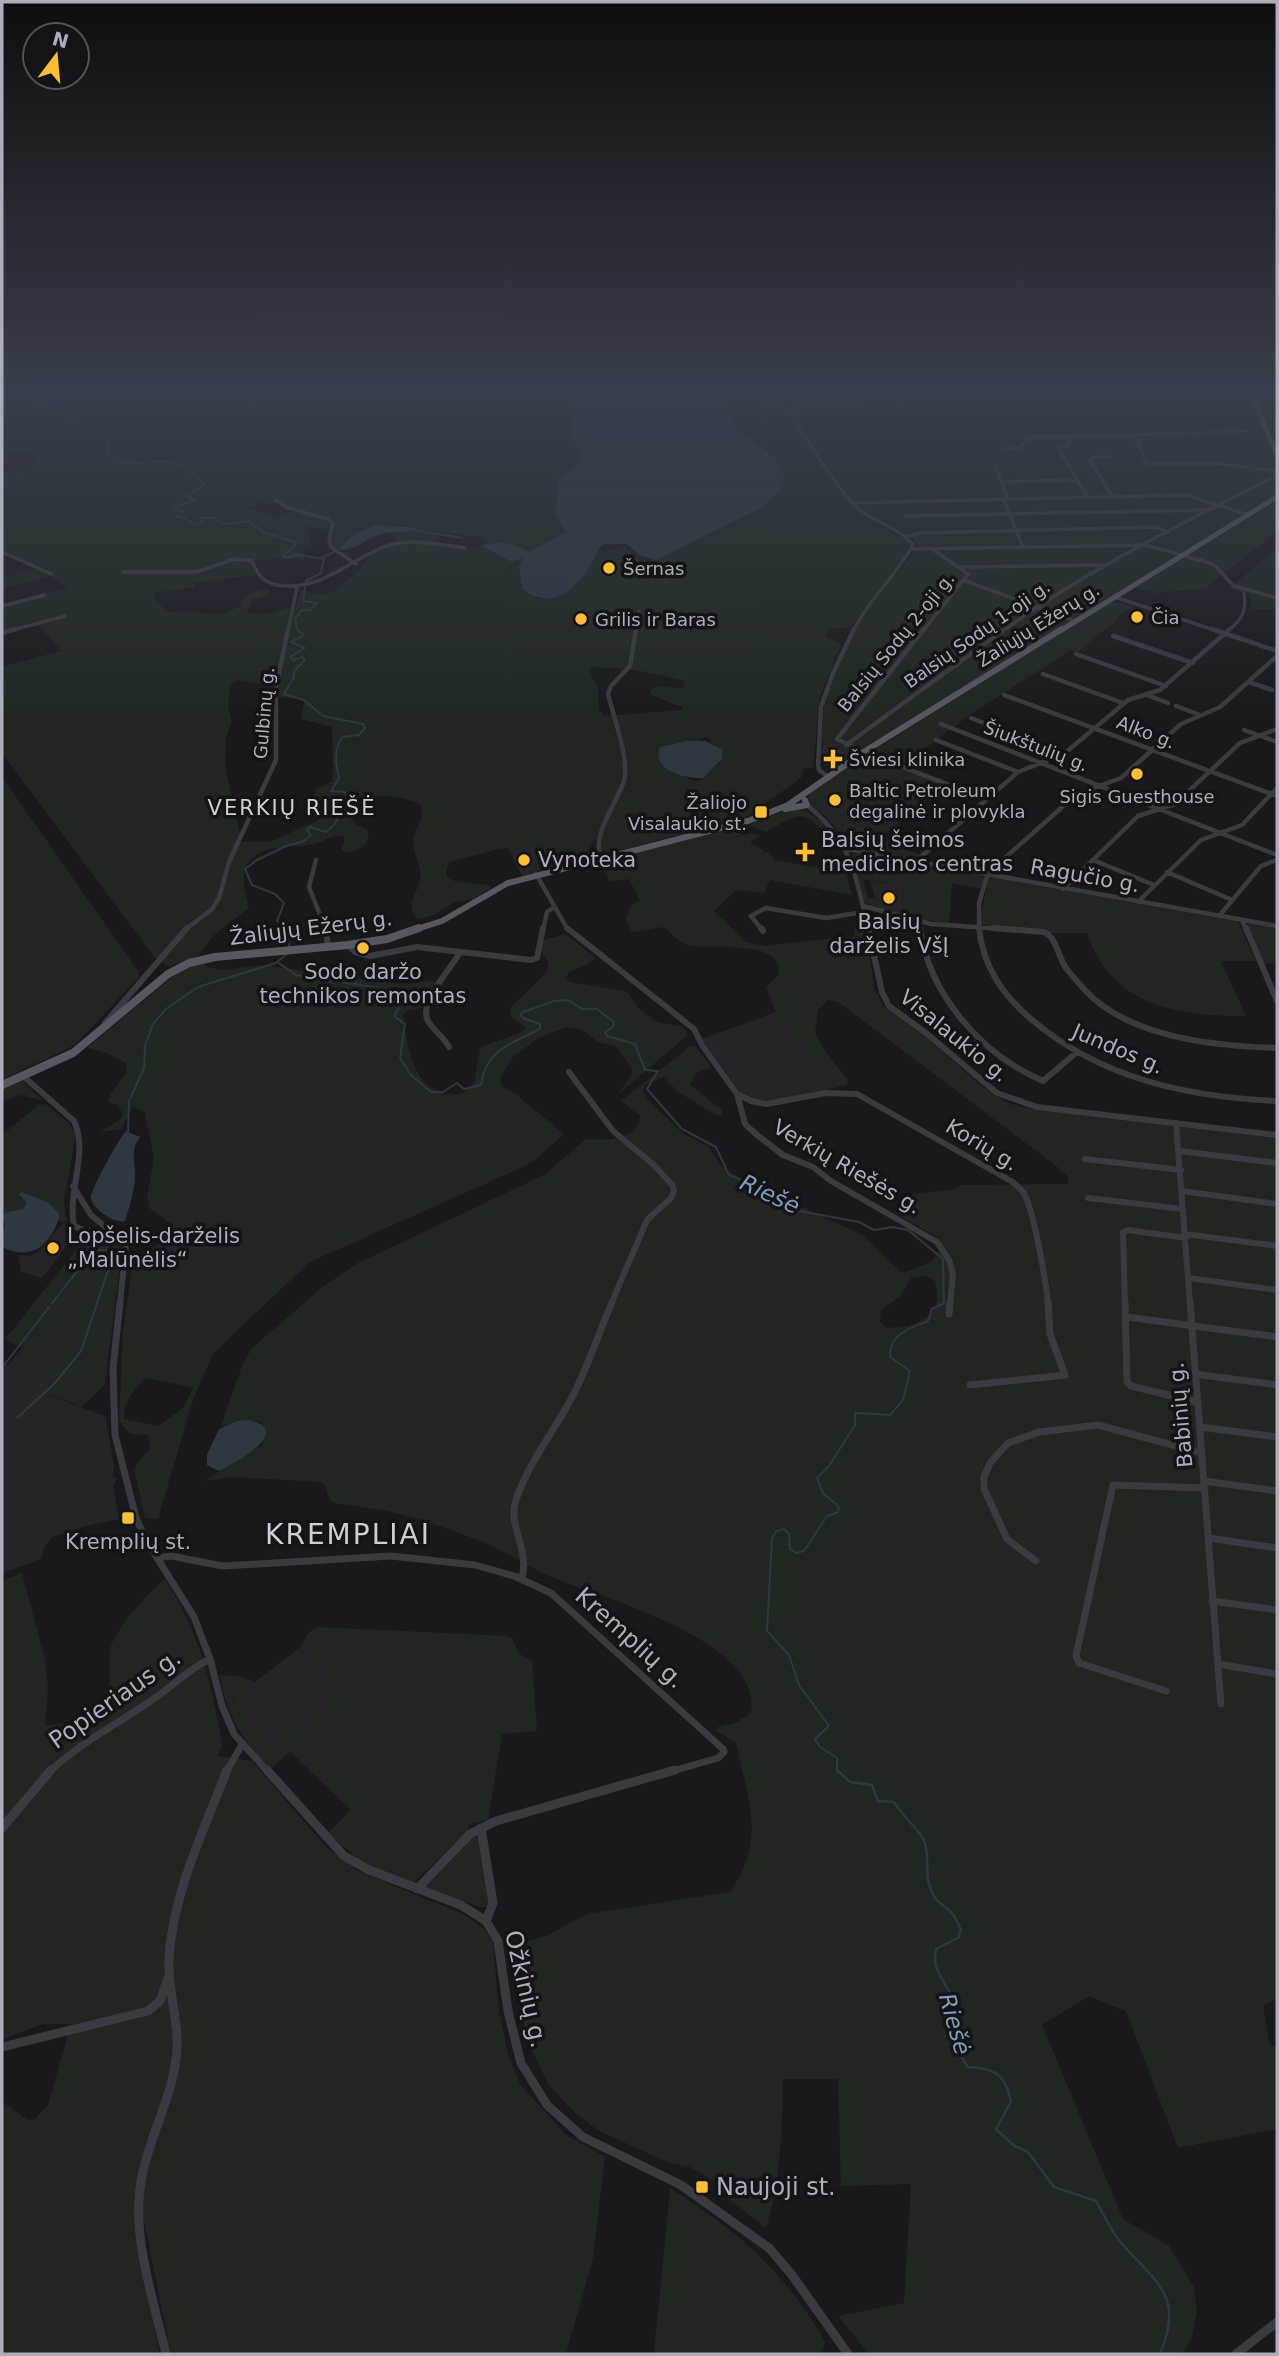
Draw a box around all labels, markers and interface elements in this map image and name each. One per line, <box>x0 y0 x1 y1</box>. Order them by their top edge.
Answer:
north arrow <box>21 21 91 91</box>
text: N <box>50 27 71 52</box>
place label: Šernas <box>623 558 684 579</box>
marker: Šernas <box>601 560 617 576</box>
street label: Balsių Sodų 2-oji g. <box>833 568 959 716</box>
street label: Balsių Sodų 1-oji g. <box>900 576 1054 692</box>
street label: Žaliųjų Ežerų g. <box>973 579 1103 671</box>
place label: Čia <box>1151 607 1180 628</box>
place label: Grilis ir Baras <box>595 609 716 630</box>
marker: Čia <box>1129 609 1145 625</box>
marker: Grilis ir Baras <box>573 611 589 627</box>
street label: Gulbinų g. <box>250 666 278 760</box>
street label: Alko g. <box>1114 711 1178 753</box>
street label: Šiukštulių g. <box>981 716 1091 776</box>
marker: Šviesi klinika <box>823 749 843 769</box>
place label: Šviesi klinika <box>849 749 965 770</box>
marker: Sigis Guesthouse <box>1129 766 1145 782</box>
place label: Baltic Petroleum degalinė ir plovykla <box>849 780 1025 822</box>
place label: Sigis Guesthouse <box>1059 786 1215 807</box>
place label: Žaliojo Visalaukio st. <box>628 792 747 834</box>
marker: Baltic Petroleum degalinė ir plovykla <box>827 792 843 808</box>
district label: VERKIŲ RIEŠĖ <box>208 795 376 820</box>
marker: Žaliojo Visalaukio st. <box>753 804 769 820</box>
place label: Balsių šeimos medicinos centras <box>821 828 1013 876</box>
marker: Balsių šeimos medicinos centras <box>795 842 815 862</box>
place label: Vynoteka <box>538 848 636 872</box>
marker: Vynoteka <box>516 852 532 868</box>
street label: Ragučio g. <box>1028 855 1142 897</box>
marker: Balsių darželis VšĮ <box>881 890 897 906</box>
street label: Žaliųjų Ežerų g. <box>228 905 394 950</box>
place label: Balsių darželis VšĮ <box>829 910 949 958</box>
marker: Sodo daržo technikos remontas <box>355 940 371 956</box>
place label: Sodo daržo technikos remontas <box>260 960 466 1008</box>
street label: Visalaukio g. <box>895 985 1013 1087</box>
street label: Jundos g. <box>1067 1018 1167 1079</box>
street label: Verkių Riešės g. <box>768 1114 926 1220</box>
street label: Korių g. <box>942 1114 1022 1176</box>
water label: Riešė <box>736 1168 804 1220</box>
place label: Lopšelis-darželis „Malūnėlis“ <box>67 1224 240 1272</box>
marker: Lopšelis-darželis „Malūnėlis“ <box>45 1240 61 1256</box>
street label: Babinių g. <box>1164 1361 1198 1469</box>
marker: Kremplių st. <box>120 1510 136 1526</box>
district label: KREMPLIAI <box>265 1518 431 1551</box>
place label: Kremplių st. <box>65 1530 191 1554</box>
street label: Kremplių g. <box>570 1582 690 1694</box>
street label: Popieriaus g. <box>44 1643 186 1755</box>
street label: Ožkinių g. <box>499 1928 553 2050</box>
water label: Riešė <box>934 1990 976 2058</box>
place label: Naujoji st. <box>716 2173 836 2201</box>
marker: Naujoji st. <box>694 2179 710 2195</box>

